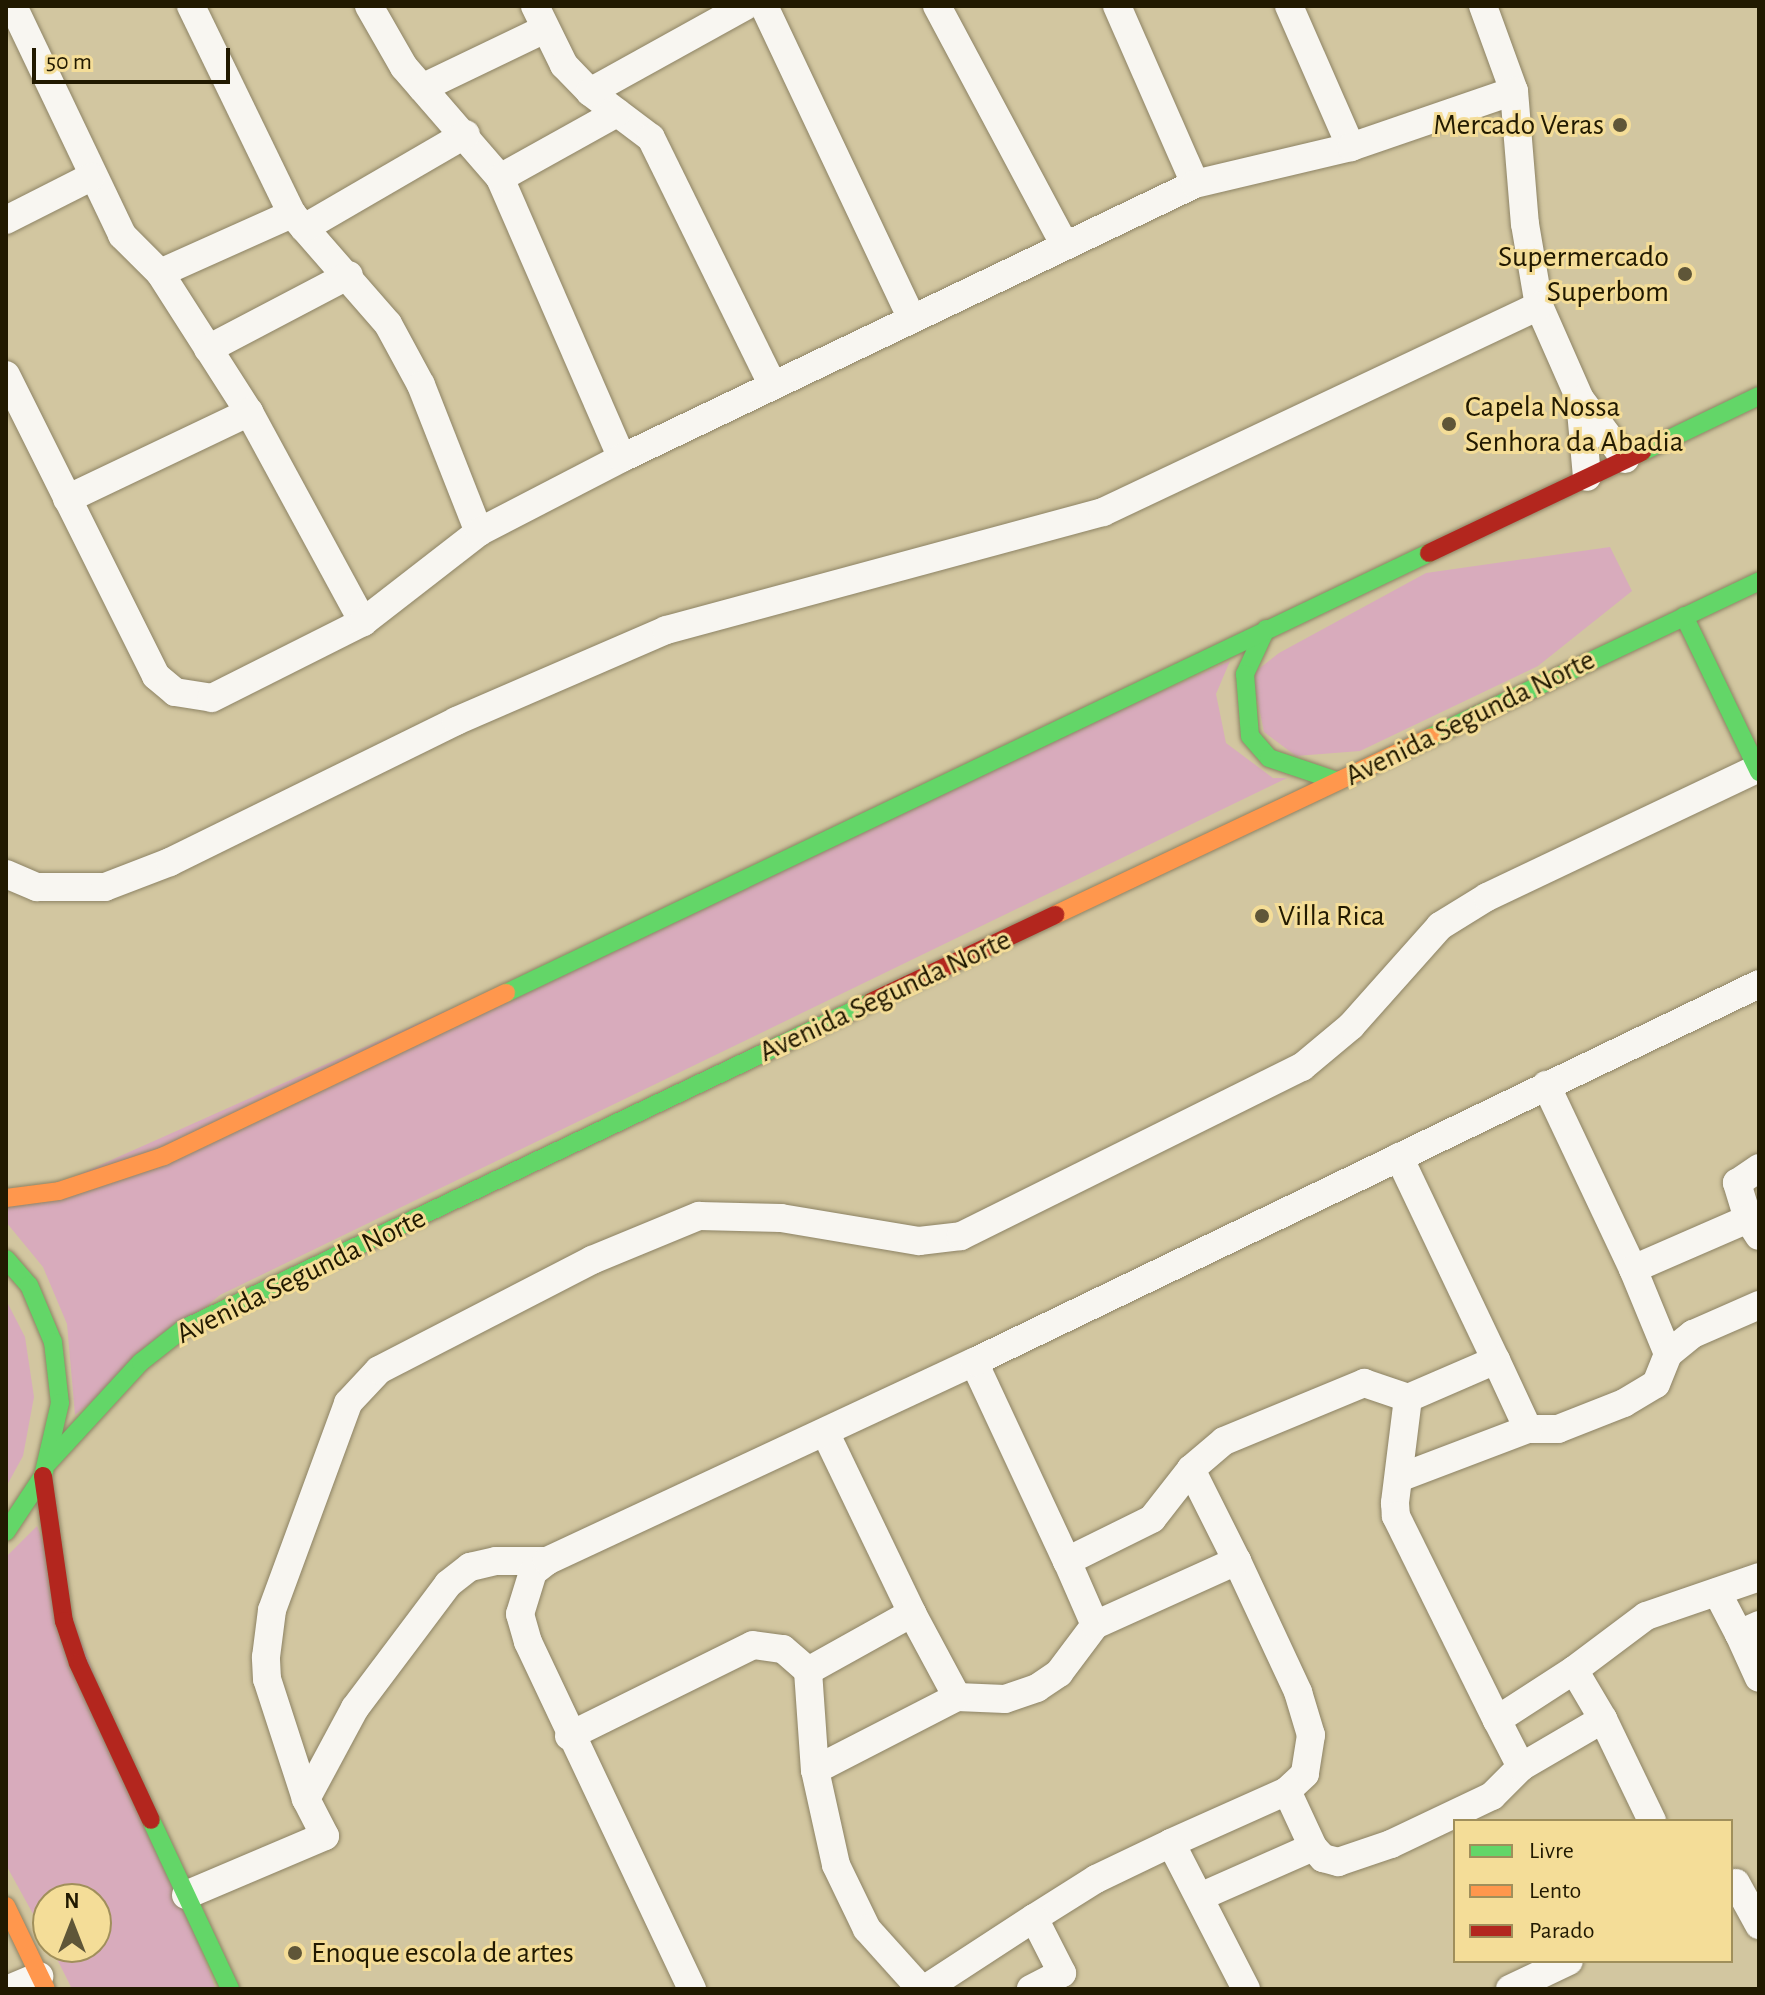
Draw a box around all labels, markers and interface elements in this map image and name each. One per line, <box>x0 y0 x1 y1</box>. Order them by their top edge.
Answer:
scale bar <box>36 32 234 82</box>
text: 50 m <box>46 50 92 74</box>
place label: Mercado Veras <box>1433 107 1604 143</box>
marker: Mercado Veras <box>1611 116 1629 134</box>
place label: Supermercado Superbom <box>1498 239 1669 310</box>
marker: Supermercado Superbom <box>1676 265 1694 283</box>
place label: Capela Nossa Senhora da Abadia <box>1465 389 1684 460</box>
marker: Capela Nossa Senhora da Abadia <box>1440 415 1458 433</box>
street label: Avenida Segunda Norte <box>1339 642 1601 794</box>
place label: Villa Rica <box>1278 898 1385 934</box>
marker: Villa Rica <box>1253 907 1271 925</box>
street label: Avenida Segunda Norte <box>753 922 1017 1070</box>
street label: Avenida Segunda Norte <box>170 1200 432 1352</box>
legend <box>1453 1819 1733 1963</box>
text: Livre <box>1529 1839 1574 1863</box>
text: Lento <box>1529 1879 1581 1903</box>
north arrow <box>32 1883 112 1963</box>
text: N <box>64 1890 80 1912</box>
text: Parado <box>1529 1919 1595 1943</box>
place label: Enoque escola de artes <box>311 1935 574 1971</box>
marker: Enoque escola de artes <box>286 1944 304 1962</box>

